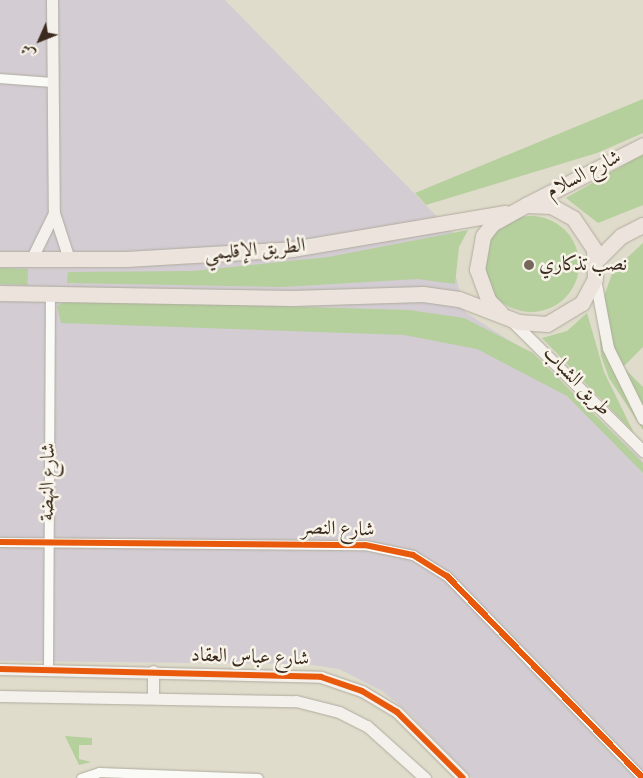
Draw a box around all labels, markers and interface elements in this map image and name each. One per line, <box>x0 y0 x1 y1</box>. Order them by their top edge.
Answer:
north arrow <box>15 15 65 65</box>
text: ش <box>17 38 41 62</box>
street label: شارع السلام <box>542 146 626 204</box>
street label: الطريق الإقليمي <box>204 235 306 267</box>
place label: نصب تذكاري <box>539 253 627 277</box>
marker: نصب تذكاري <box>523 259 535 271</box>
street label: طريق الشباب <box>537 342 615 422</box>
street label: شارع النهضة <box>36 443 62 521</box>
street label: شارع النصر <box>301 517 375 543</box>
street label: شارع عباس العقاد <box>190 644 310 672</box>

